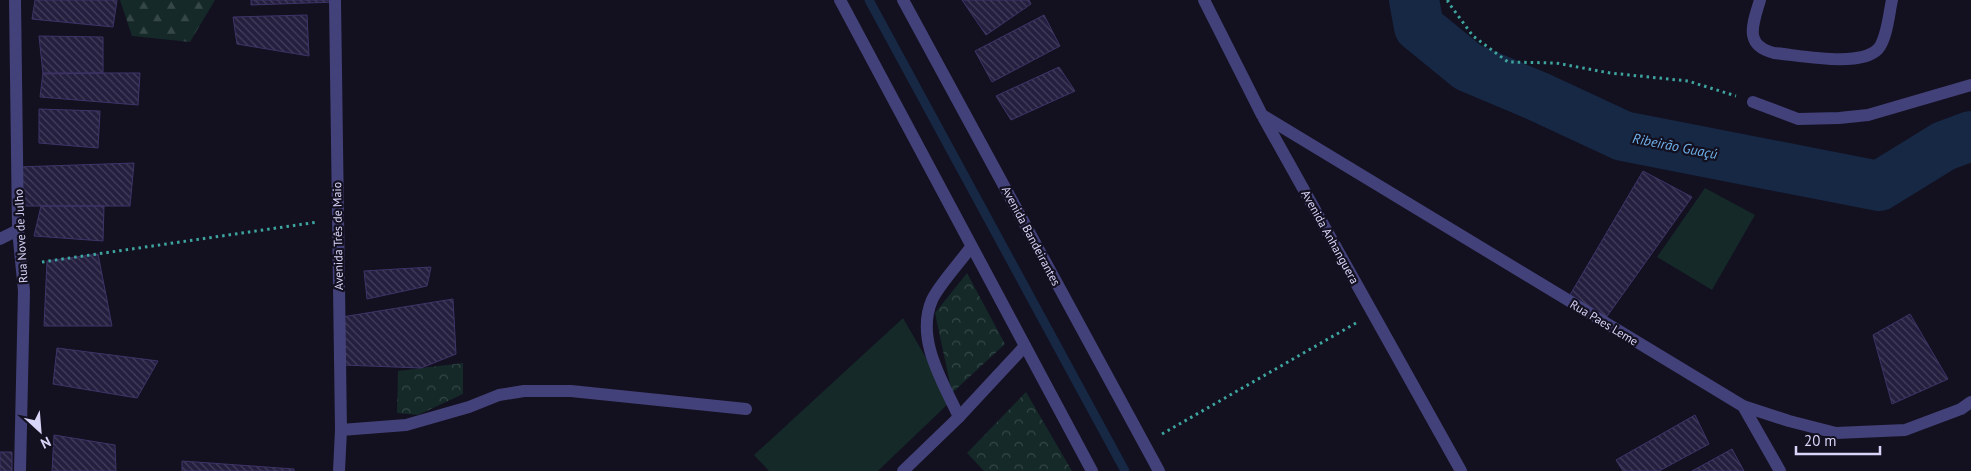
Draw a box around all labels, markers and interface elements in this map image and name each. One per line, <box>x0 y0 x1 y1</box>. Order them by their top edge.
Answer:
water label: Ribeirão Guaçú <box>1631 129 1719 163</box>
street label: Avenida Três de Maio <box>329 182 346 290</box>
street label: Avenida Bandeirantes <box>999 183 1064 288</box>
street label: Avenida Anhanguera <box>1298 187 1362 286</box>
street label: Rua Nove de Julho <box>11 189 30 283</box>
street label: Rua Paes Leme <box>1568 296 1641 349</box>
north arrow <box>15 406 65 456</box>
scale bar <box>1796 424 1880 456</box>
text: 20 m <box>1804 431 1837 450</box>
text: N <box>38 433 54 453</box>

